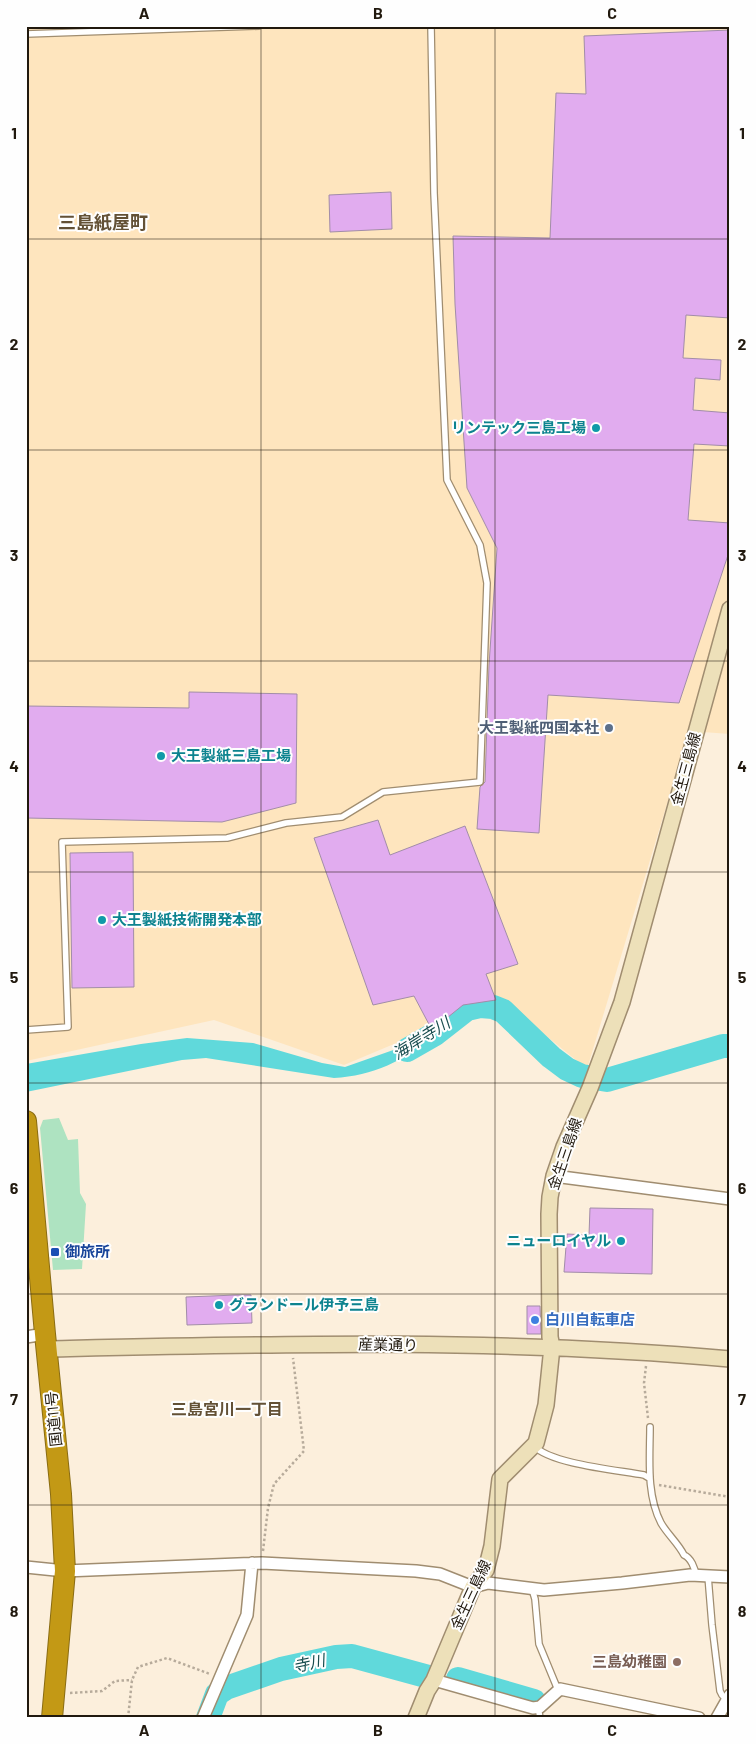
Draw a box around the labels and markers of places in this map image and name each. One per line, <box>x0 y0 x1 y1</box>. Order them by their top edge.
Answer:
place label: リンテック三島工場 <box>451 418 586 436</box>
marker: リンテック三島工場 <box>590 422 602 434</box>
place label: 大王製紙四国本社 <box>479 718 599 736</box>
marker: 大王製紙四国本社 <box>603 722 615 734</box>
place label: 大王製紙三島工場 <box>171 746 291 764</box>
marker: 大王製紙三島工場 <box>155 750 167 762</box>
place label: 大王製紙技術開発本部 <box>112 910 262 928</box>
marker: 大王製紙技術開発本部 <box>96 914 108 926</box>
place label: ニューロイヤル <box>506 1231 611 1249</box>
marker: ニューロイヤル <box>615 1235 627 1247</box>
place label: 御旅所 <box>65 1242 110 1260</box>
marker: 御旅所 <box>49 1246 61 1258</box>
place label: グランドール伊予三島 <box>229 1295 379 1313</box>
marker: グランドール伊予三島 <box>213 1299 225 1311</box>
place label: 白川自転車店 <box>545 1310 635 1328</box>
marker: 白川自転車店 <box>529 1314 541 1326</box>
place label: 三島幼稚園 <box>592 1652 667 1670</box>
marker: 三島幼稚園 <box>671 1656 683 1668</box>

